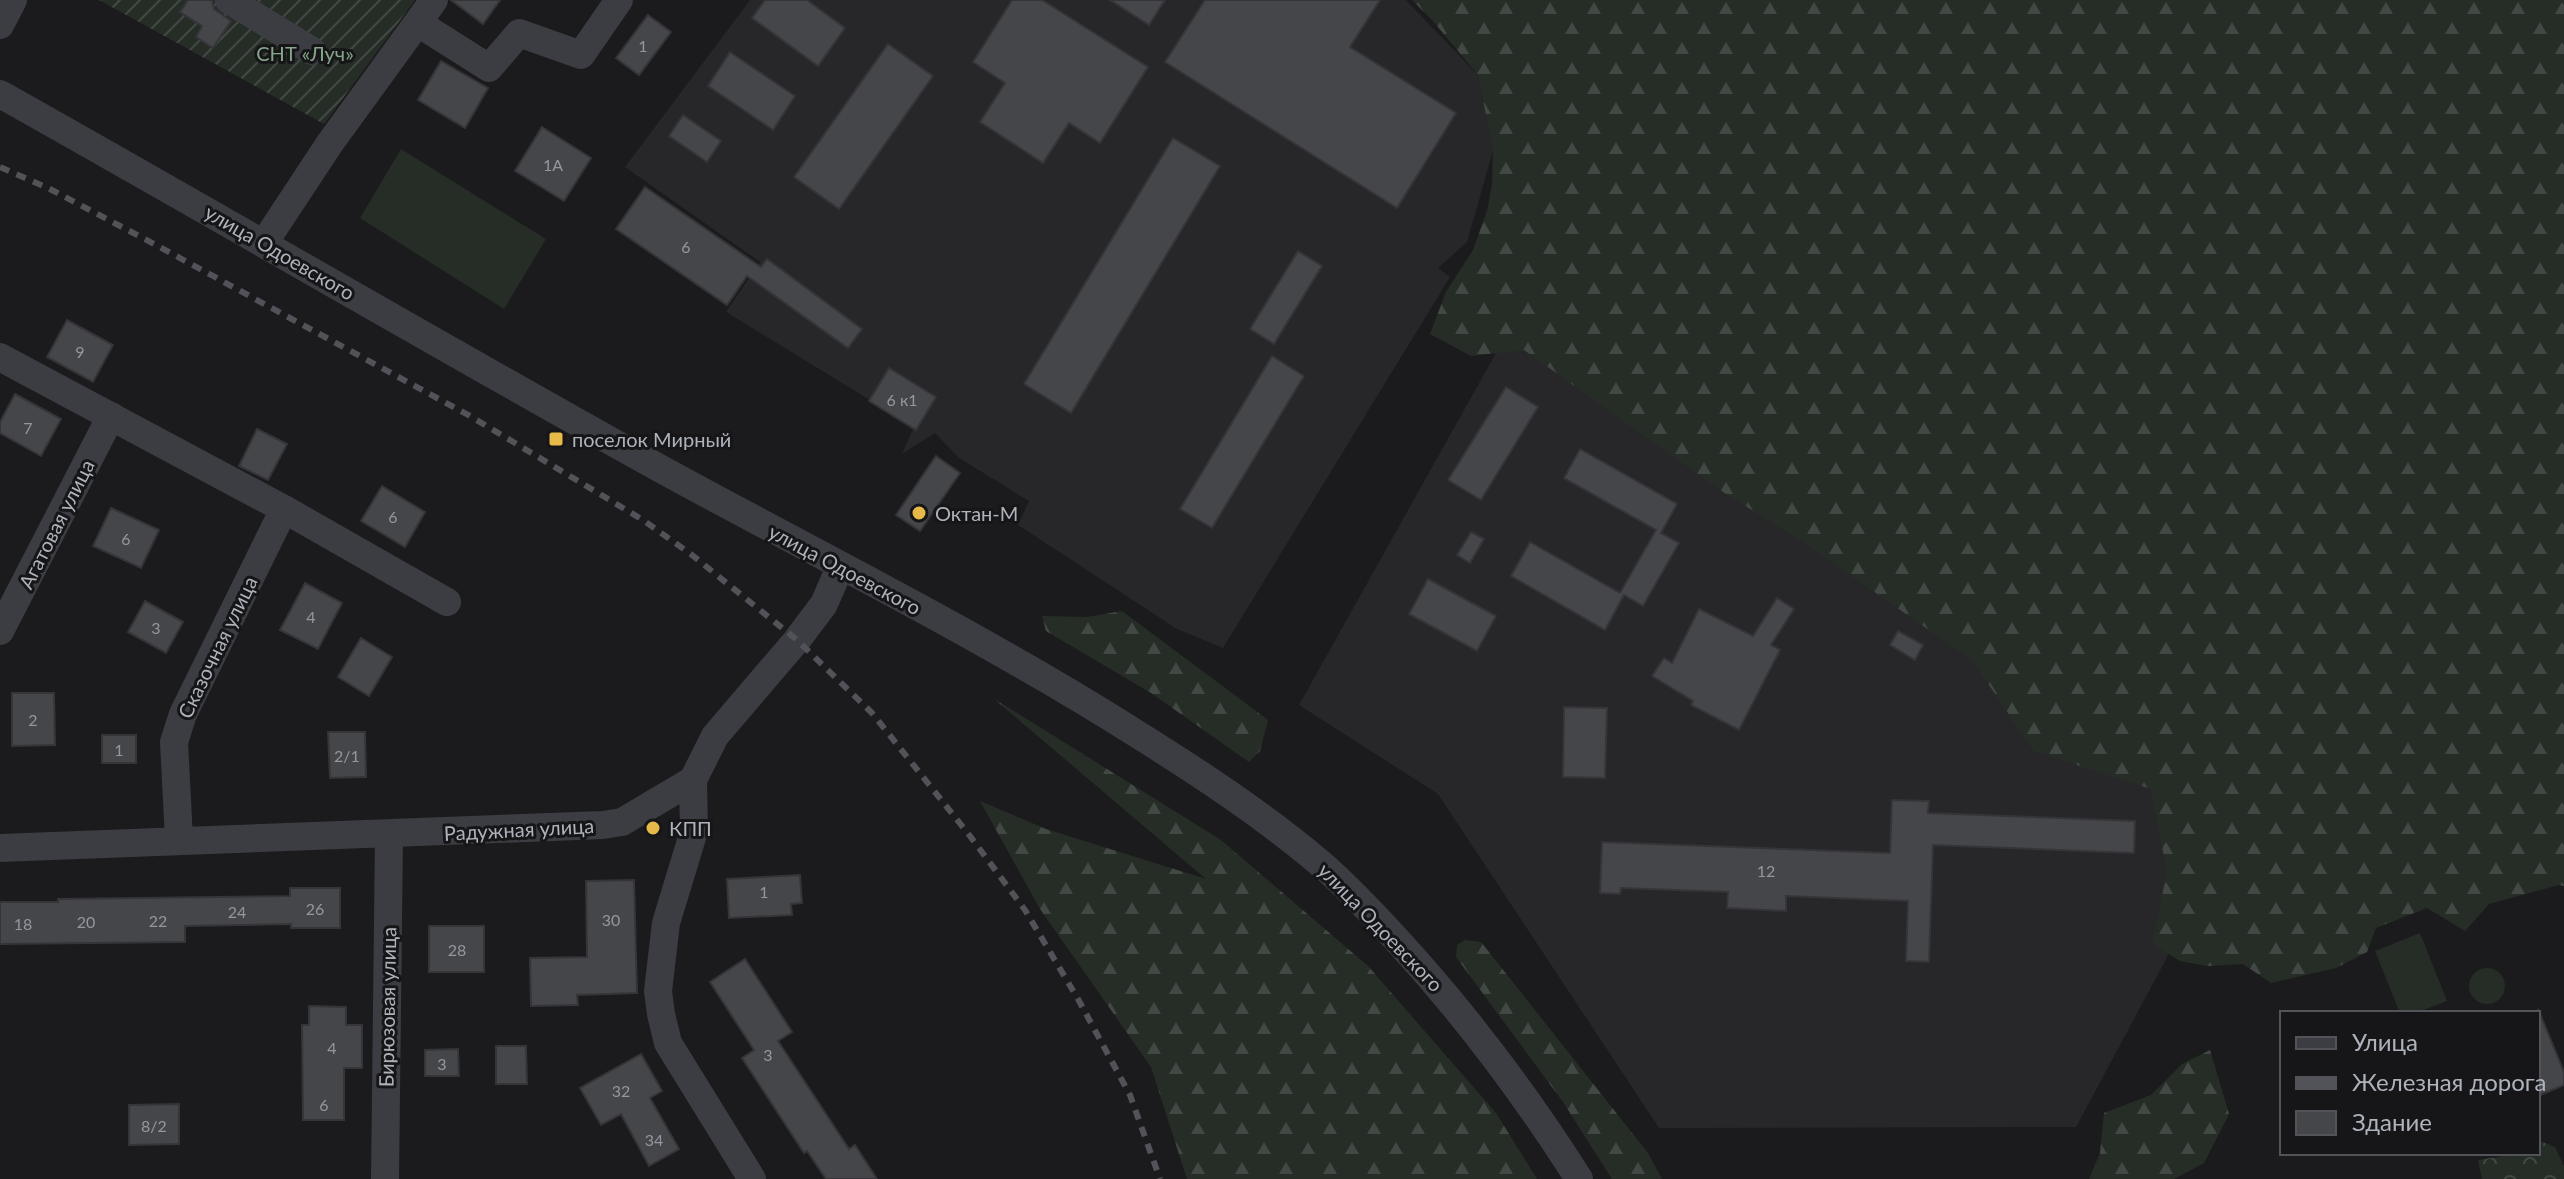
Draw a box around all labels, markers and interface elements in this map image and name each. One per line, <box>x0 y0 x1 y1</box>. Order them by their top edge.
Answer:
house number: 1 <box>638 36 648 55</box>
park label: СНТ «Луч» <box>256 41 354 65</box>
house number: 1А <box>543 155 563 174</box>
street label: улица Одоевского <box>201 199 359 305</box>
house number: 6 <box>681 237 691 256</box>
house number: 9 <box>75 342 85 361</box>
house number: 6 к1 <box>887 390 917 409</box>
house number: 7 <box>23 418 33 437</box>
place label: поселок Мирный <box>572 427 731 451</box>
marker: поселок Мирный <box>547 430 565 448</box>
street label: Агатовая улица <box>13 455 99 593</box>
place label: Октан-М <box>935 501 1018 525</box>
marker: Октан-М <box>910 504 928 522</box>
house number: 6 <box>388 507 398 526</box>
street label: улица Одоевского <box>765 519 925 619</box>
house number: 6 <box>121 529 131 548</box>
street label: Сказочная улица <box>172 572 262 722</box>
house number: 4 <box>306 607 316 626</box>
house number: 3 <box>151 618 161 637</box>
house number: 2 <box>28 710 38 729</box>
house number: 1 <box>114 740 124 759</box>
house number: 2/1 <box>334 746 360 765</box>
street label: Радужная улица <box>443 813 595 845</box>
place label: КПП <box>669 816 712 840</box>
marker: КПП <box>644 819 662 837</box>
street label: улица Одоевского <box>1314 858 1448 996</box>
house number: 12 <box>1757 861 1775 880</box>
house number: 1 <box>759 882 769 901</box>
house number: 26 <box>306 899 324 918</box>
house number: 24 <box>228 902 246 921</box>
house number: 30 <box>602 910 620 929</box>
house number: 22 <box>149 911 167 930</box>
house number: 20 <box>77 912 95 931</box>
house number: 18 <box>14 914 32 933</box>
street label: Бирюзовая улица <box>374 927 400 1087</box>
house number: 28 <box>448 940 466 959</box>
legend <box>2280 1011 2540 1155</box>
text: Улица <box>2352 1027 2418 1056</box>
house number: 4 <box>327 1038 337 1057</box>
house number: 3 <box>763 1045 773 1064</box>
house number: 3 <box>437 1054 447 1073</box>
text: Железная дорога <box>2352 1067 2547 1096</box>
house number: 32 <box>612 1081 630 1100</box>
house number: 6 <box>319 1095 329 1114</box>
text: Здание <box>2352 1107 2432 1136</box>
house number: 8/2 <box>141 1116 167 1135</box>
house number: 34 <box>645 1130 663 1149</box>

